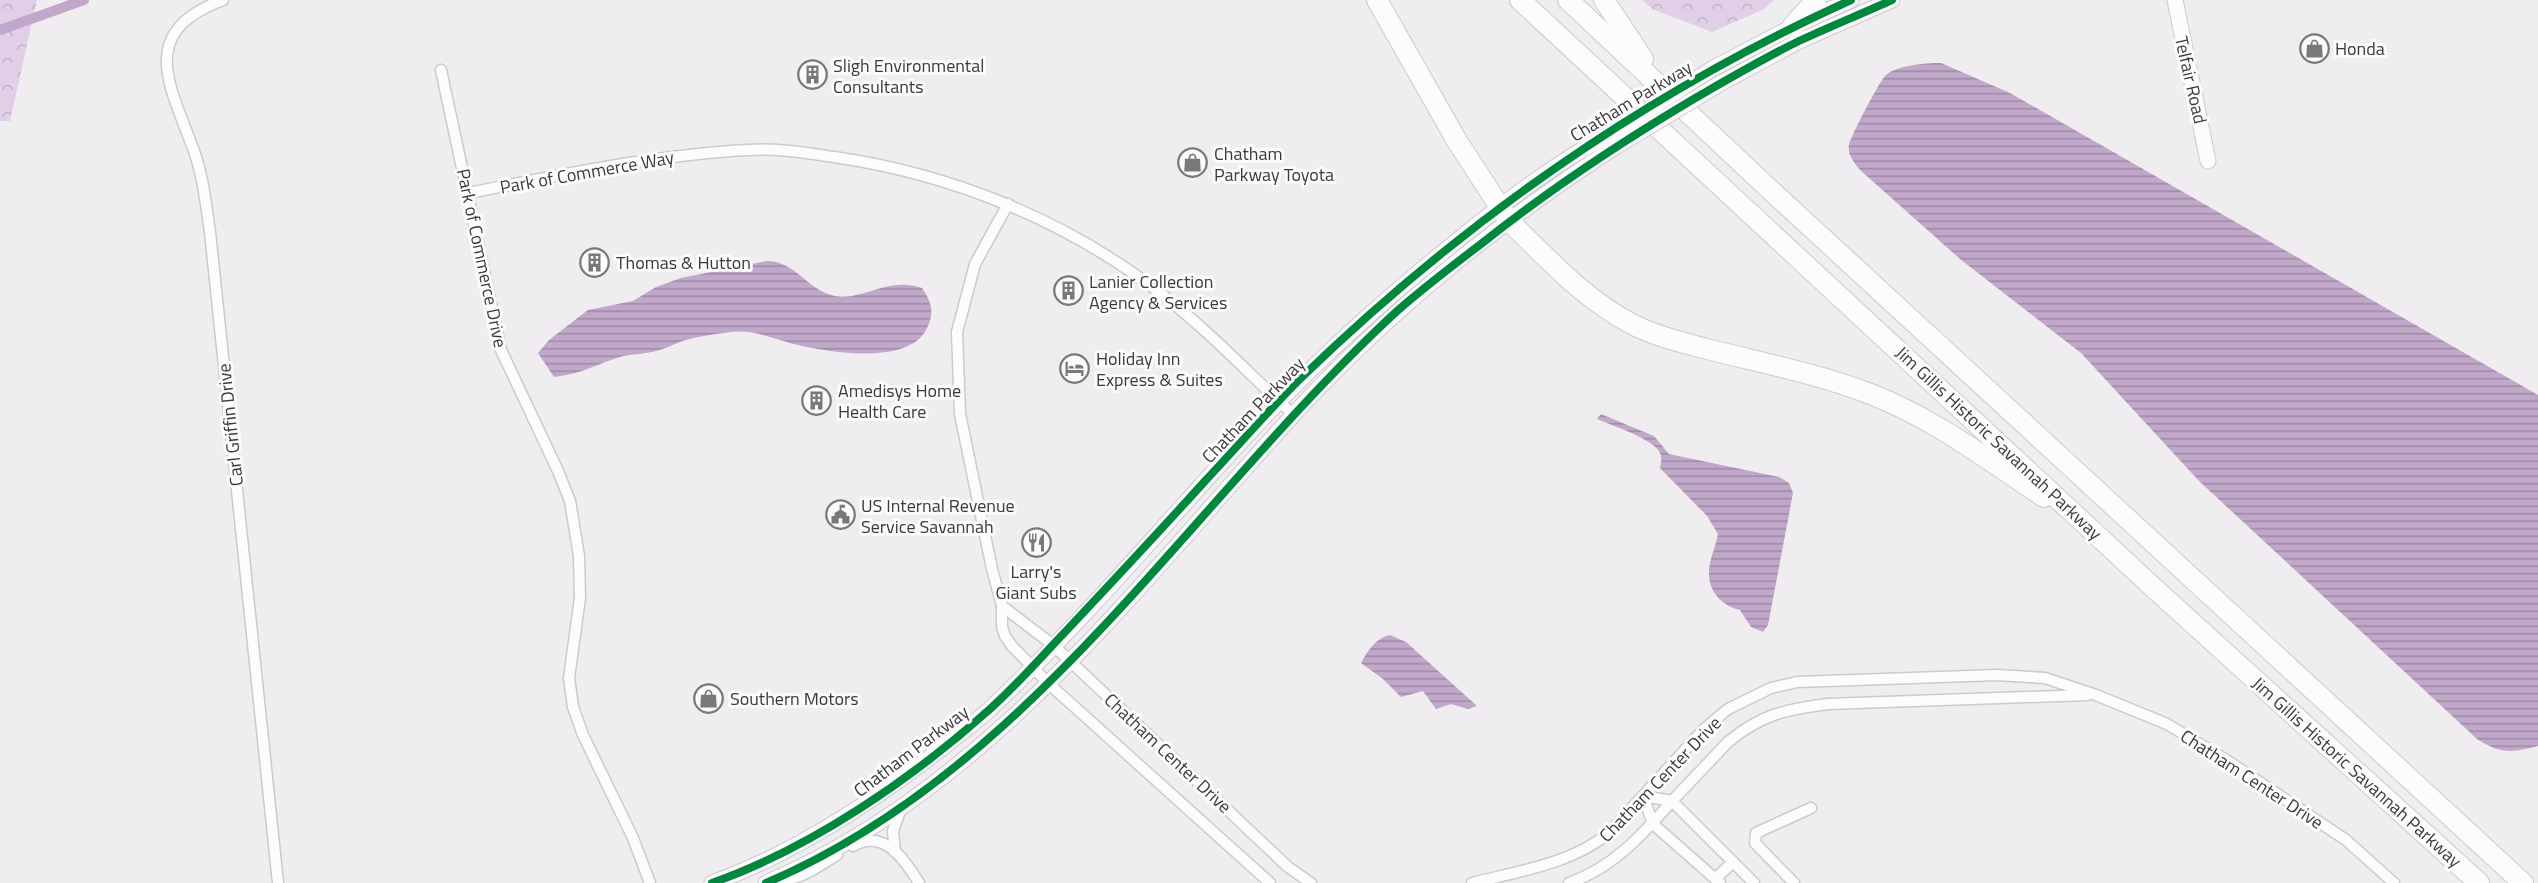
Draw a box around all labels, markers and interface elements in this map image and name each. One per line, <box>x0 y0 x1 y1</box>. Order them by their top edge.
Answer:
shop icon: Honda <box>2298 32 2330 64</box>
street label: Telfair Road <box>2168 34 2214 126</box>
place label: Honda <box>2335 35 2385 62</box>
place label: Sligh Environmental Consultants <box>833 52 984 100</box>
street label: Chatham Parkway <box>1565 54 1697 148</box>
building icon: Sligh Environmental Consultants <box>796 59 828 91</box>
place label: Chatham Parkway Toyota <box>1214 140 1334 188</box>
street label: Park of Commerce Way <box>498 143 676 201</box>
shop icon: Chatham Parkway Toyota <box>1177 147 1209 179</box>
street label: Park of Commerce Drive <box>450 166 514 350</box>
building icon: Thomas & Hutton <box>579 246 611 278</box>
place label: Thomas & Hutton <box>616 249 751 276</box>
place label: Lanier Collection Agency & Services <box>1089 268 1227 316</box>
building icon: Lanier Collection Agency & Services <box>1052 275 1084 307</box>
street label: Jim Gillis Historic Savannah Parkway <box>1890 340 2109 546</box>
place label: Holiday Inn Express & Suites <box>1096 345 1223 393</box>
street label: Chatham Parkway <box>1195 351 1311 469</box>
hotel icon: Holiday Inn Express & Suites <box>1059 352 1091 384</box>
street label: Carl Griffin Drive <box>210 362 250 488</box>
place label: Amedisys Home Health Care <box>838 377 961 425</box>
building icon: Amedisys Home Health Care <box>801 384 833 416</box>
place label: US Internal Revenue Service Savannah <box>861 492 1015 540</box>
public building icon: US Internal Revenue Service Savannah <box>824 499 856 531</box>
restaurant icon: Larry's Giant Subs <box>1020 526 1052 558</box>
place label: Larry's Giant Subs <box>995 558 1077 606</box>
street label: Jim Gillis Historic Savannah Parkway <box>2246 670 2468 874</box>
shop icon: Southern Motors <box>693 682 725 714</box>
place label: Southern Motors <box>730 685 859 712</box>
street label: Chatham Center Drive <box>1098 687 1238 819</box>
street label: Chatham Parkway <box>848 698 975 803</box>
street label: Chatham Center Drive <box>1593 710 1727 848</box>
street label: Chatham Center Drive <box>2175 723 2329 835</box>

